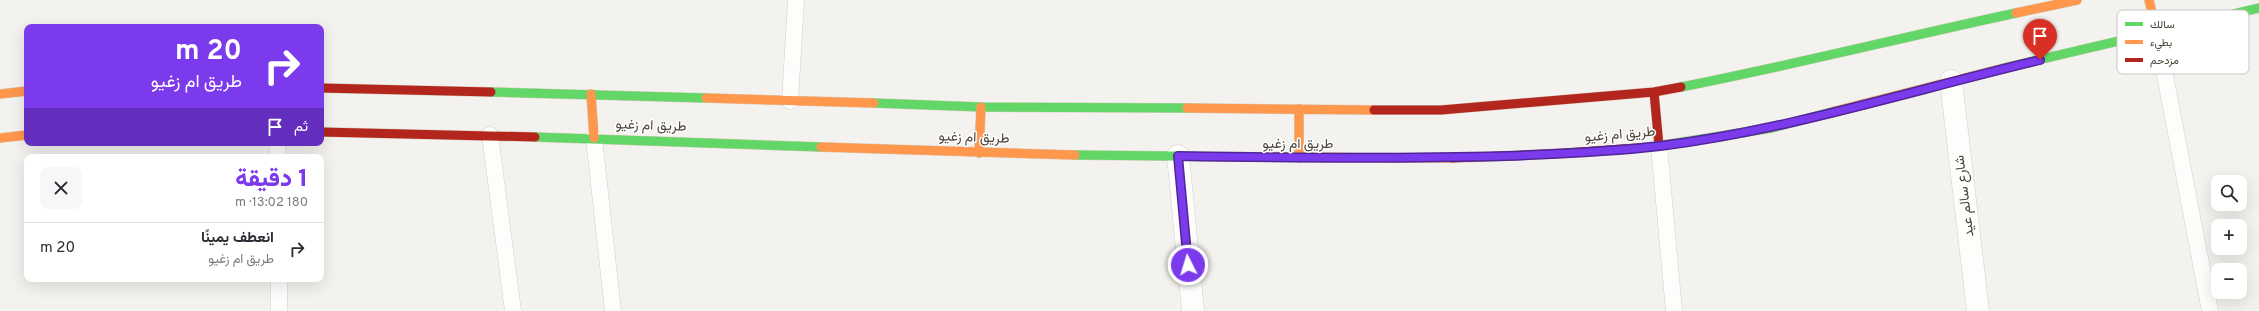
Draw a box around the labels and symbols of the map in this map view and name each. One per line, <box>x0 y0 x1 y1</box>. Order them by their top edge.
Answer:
legend <box>2117 10 2249 74</box>
text: سالك <box>2150 18 2175 32</box>
pin <box>2023 19 2057 60</box>
text: بطيء <box>2150 36 2172 52</box>
text: مزدحم <box>2150 54 2179 68</box>
street label: طريق ام زغيو <box>615 116 687 136</box>
street label: طريق ام زغيو <box>1584 123 1656 147</box>
street label: طريق ام زغيو <box>938 128 1010 148</box>
street label: طريق ام زغيو <box>1263 136 1333 153</box>
street label: شارع سالم عيد <box>1952 154 1979 238</box>
position arrow <box>1167 244 1209 286</box>

